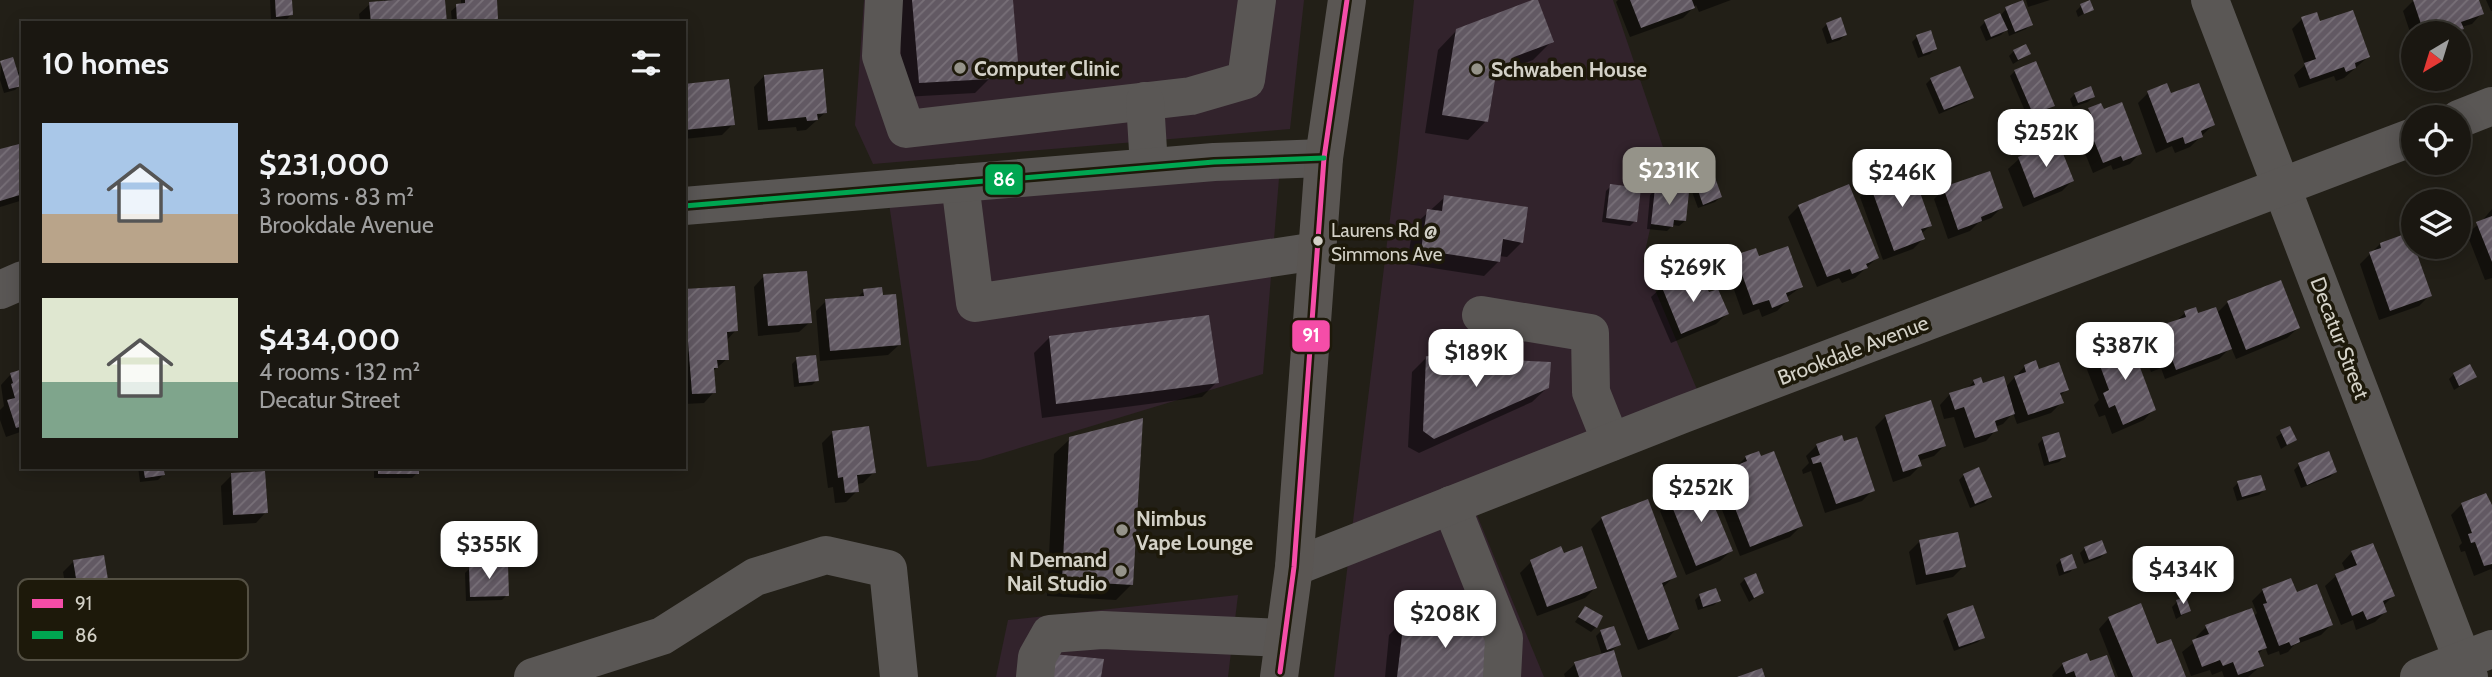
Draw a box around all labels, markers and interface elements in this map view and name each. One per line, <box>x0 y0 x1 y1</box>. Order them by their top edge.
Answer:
north arrow <box>2401 21 2471 91</box>
map controls <box>2401 21 2471 259</box>
icon: filters <box>627 44 665 82</box>
text: 10 homes <box>42 45 169 82</box>
place label: Computer Clinic <box>974 56 1120 81</box>
place label: Schwaben House <box>1491 57 1647 82</box>
marker: Computer Clinic <box>952 60 968 76</box>
marker: Schwaben House <box>1469 61 1485 77</box>
button: locate <box>2401 105 2471 175</box>
pin: $252K <box>1997 110 2095 169</box>
text: $252K <box>2014 118 2078 146</box>
text: $231,000 <box>259 146 390 183</box>
pin: $231K <box>1620 148 1718 207</box>
pin: $246K <box>1853 150 1951 209</box>
icon: home <box>98 151 182 235</box>
text: $231K <box>1639 156 1699 184</box>
text: $246K <box>1868 158 1936 186</box>
line badge: 86 <box>984 163 1024 196</box>
text: 86 <box>993 168 1015 191</box>
text: 3 rooms · 83 m² <box>259 183 414 211</box>
button: layers <box>2401 189 2471 259</box>
text: Brookdale Avenue <box>259 211 434 239</box>
place label: Laurens Rd @ Simmons Ave <box>1331 219 1443 266</box>
marker: Laurens Rd @ Simmons Ave <box>1311 234 1325 248</box>
pin: $269K <box>1644 244 1742 304</box>
text: $269K <box>1660 253 1726 281</box>
street label: Decatur Street <box>2305 273 2375 403</box>
street label: Brookdale Avenue <box>1774 310 1932 390</box>
line badge: 91 <box>1291 319 1331 353</box>
text: $434,000 <box>259 321 400 358</box>
pin: $387K <box>2076 322 2174 382</box>
text: 91 <box>1302 324 1320 347</box>
icon: home <box>98 326 182 410</box>
pin: $189K <box>1427 330 1525 389</box>
text: $387K <box>2092 331 2158 359</box>
text: $189K <box>1444 338 1508 366</box>
text: 4 rooms · 132 m² <box>259 358 420 386</box>
text: Decatur Street <box>259 386 400 414</box>
pin: $252K <box>1652 464 1750 524</box>
text: $252K <box>1669 473 1733 501</box>
place label: Nimbus Vape Lounge <box>1136 506 1253 555</box>
pin: $355K <box>440 522 538 581</box>
marker: Nimbus Vape Lounge <box>1114 522 1130 538</box>
text: $355K <box>457 530 521 558</box>
pin: $434K <box>2134 546 2232 606</box>
place label: N Demand Nail Studio <box>1007 547 1107 596</box>
text: $434K <box>2149 555 2217 583</box>
marker: N Demand Nail Studio <box>1113 563 1129 579</box>
legend <box>18 579 248 660</box>
pin: $208K <box>1396 590 1494 650</box>
text: 91 <box>75 592 92 615</box>
text: $208K <box>1410 599 1480 627</box>
text: 86 <box>75 624 97 647</box>

